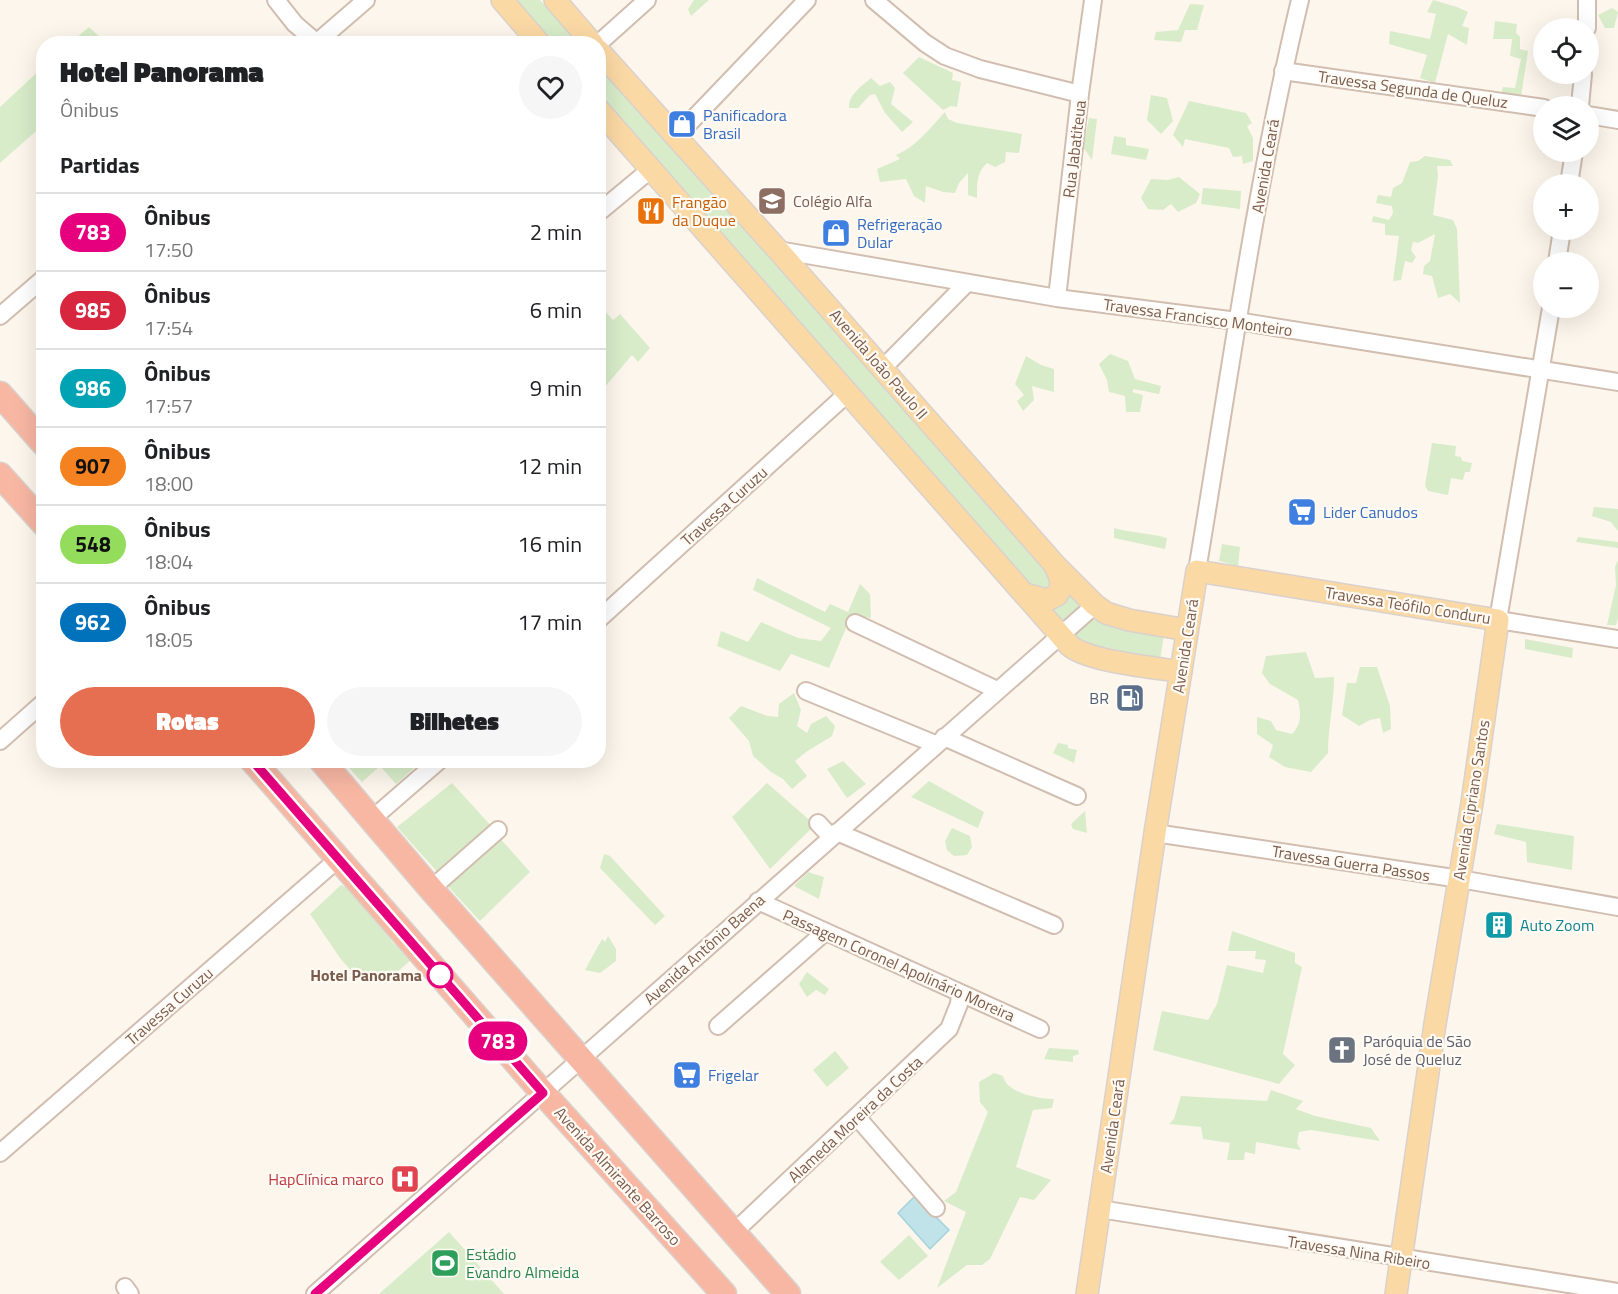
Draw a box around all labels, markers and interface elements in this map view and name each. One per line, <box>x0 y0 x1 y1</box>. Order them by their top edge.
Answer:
map controls <box>1533 18 1599 318</box>
button: locate <box>1533 18 1599 84</box>
text: Hotel Panorama <box>60 50 264 93</box>
button: heart <box>519 56 582 119</box>
street label: Travessa Segunda de Queluz <box>1317 64 1509 114</box>
text: Ônibus <box>60 94 119 125</box>
button: layers <box>1533 96 1599 162</box>
street label: Rua Jabatiteua <box>1056 99 1092 199</box>
place label: Panificadora Brasil <box>703 103 787 145</box>
shop icon: Panificadora Brasil <box>666 108 698 140</box>
street label: Avenida Ceará <box>1245 117 1285 215</box>
text: Partidas <box>60 148 140 182</box>
button: + <box>1533 174 1599 240</box>
school or university icon: Colégio Alfa <box>756 185 788 217</box>
place label: Colégio Alfa <box>793 189 872 213</box>
place label: Frangão da Duque <box>672 190 736 232</box>
restaurant icon: Frangão da Duque <box>635 195 667 227</box>
text: Ônibus <box>144 200 211 234</box>
place label: Refrigeração Dular <box>857 212 942 254</box>
text: 2 min <box>530 215 582 249</box>
text: 783 <box>75 216 111 248</box>
shop icon: Refrigeração Dular <box>820 217 852 249</box>
text: 17:50 <box>144 234 193 265</box>
button: − <box>1533 252 1599 318</box>
text: Ônibus <box>144 278 211 312</box>
street label: Travessa Francisco Monteiro <box>1102 292 1294 342</box>
text: 6 min <box>530 293 582 327</box>
text: 985 <box>75 294 111 326</box>
street label: Avenida João Paulo II <box>824 304 934 424</box>
text: 17:54 <box>144 312 193 343</box>
text: Ônibus <box>144 356 211 390</box>
text: 9 min <box>530 371 582 405</box>
text: 986 <box>75 372 111 404</box>
text: 17:57 <box>144 390 193 421</box>
text: Ônibus <box>144 434 211 468</box>
text: 12 min <box>517 449 582 483</box>
text: 907 <box>75 450 111 482</box>
street label: Travessa Curuzu <box>675 460 773 552</box>
text: 18:00 <box>144 468 193 499</box>
supermarket icon: Lider Canudos <box>1286 496 1318 528</box>
place label: Lider Canudos <box>1323 500 1418 524</box>
text: Ônibus <box>144 512 211 546</box>
text: 16 min <box>517 527 582 561</box>
text: 548 <box>75 528 111 560</box>
text: 18:04 <box>144 546 193 577</box>
street label: Travessa Teófilo Conduru <box>1324 580 1492 630</box>
text: Ônibus <box>144 590 211 624</box>
street label: Avenida Ceará <box>1166 597 1204 695</box>
text: 17 min <box>517 605 582 639</box>
text: 962 <box>75 606 111 638</box>
text: 18:05 <box>144 624 193 655</box>
fuel station icon: BR <box>1114 682 1146 714</box>
place label: BR <box>1089 686 1109 710</box>
button: Rotas <box>60 687 315 756</box>
button: Bilhetes <box>327 687 582 756</box>
street label: Avenida Cipriano Santos <box>1446 718 1496 882</box>
street label: Travessa Guerra Passos <box>1270 839 1432 887</box>
street label: Avenida Antônio Baena <box>638 888 770 1010</box>
street label: Passagem Coronel Apolinário Moreira <box>779 903 1019 1027</box>
building icon: Auto Zoom <box>1483 909 1515 941</box>
place label: Auto Zoom <box>1520 913 1594 937</box>
street label: Travessa Curuzu <box>120 961 218 1051</box>
marker: Hotel Panorama <box>427 962 453 988</box>
place label: Hotel Panorama <box>310 963 422 987</box>
line badge: 783 <box>464 1022 532 1060</box>
text: 783 <box>480 1025 516 1057</box>
place label: Paróquia de São José de Queluz <box>1363 1029 1471 1071</box>
church icon: Paróquia de São José de Queluz <box>1326 1034 1358 1066</box>
street label: Alameda Moreira da Costa <box>782 1050 928 1188</box>
supermarket icon: Frigelar <box>671 1059 703 1091</box>
place label: Frigelar <box>708 1063 759 1087</box>
street label: Avenida Ceará <box>1093 1077 1131 1175</box>
street label: Avenida Almirante Barroso <box>549 1101 687 1251</box>
hospital icon: HapClínica marco <box>389 1163 421 1195</box>
place label: HapClínica marco <box>268 1167 384 1191</box>
street label: Travessa Nina Ribeiro <box>1286 1229 1432 1275</box>
place label: Estádio Evandro Almeida <box>466 1242 579 1284</box>
sports icon: Estádio Evandro Almeida <box>429 1247 461 1279</box>

